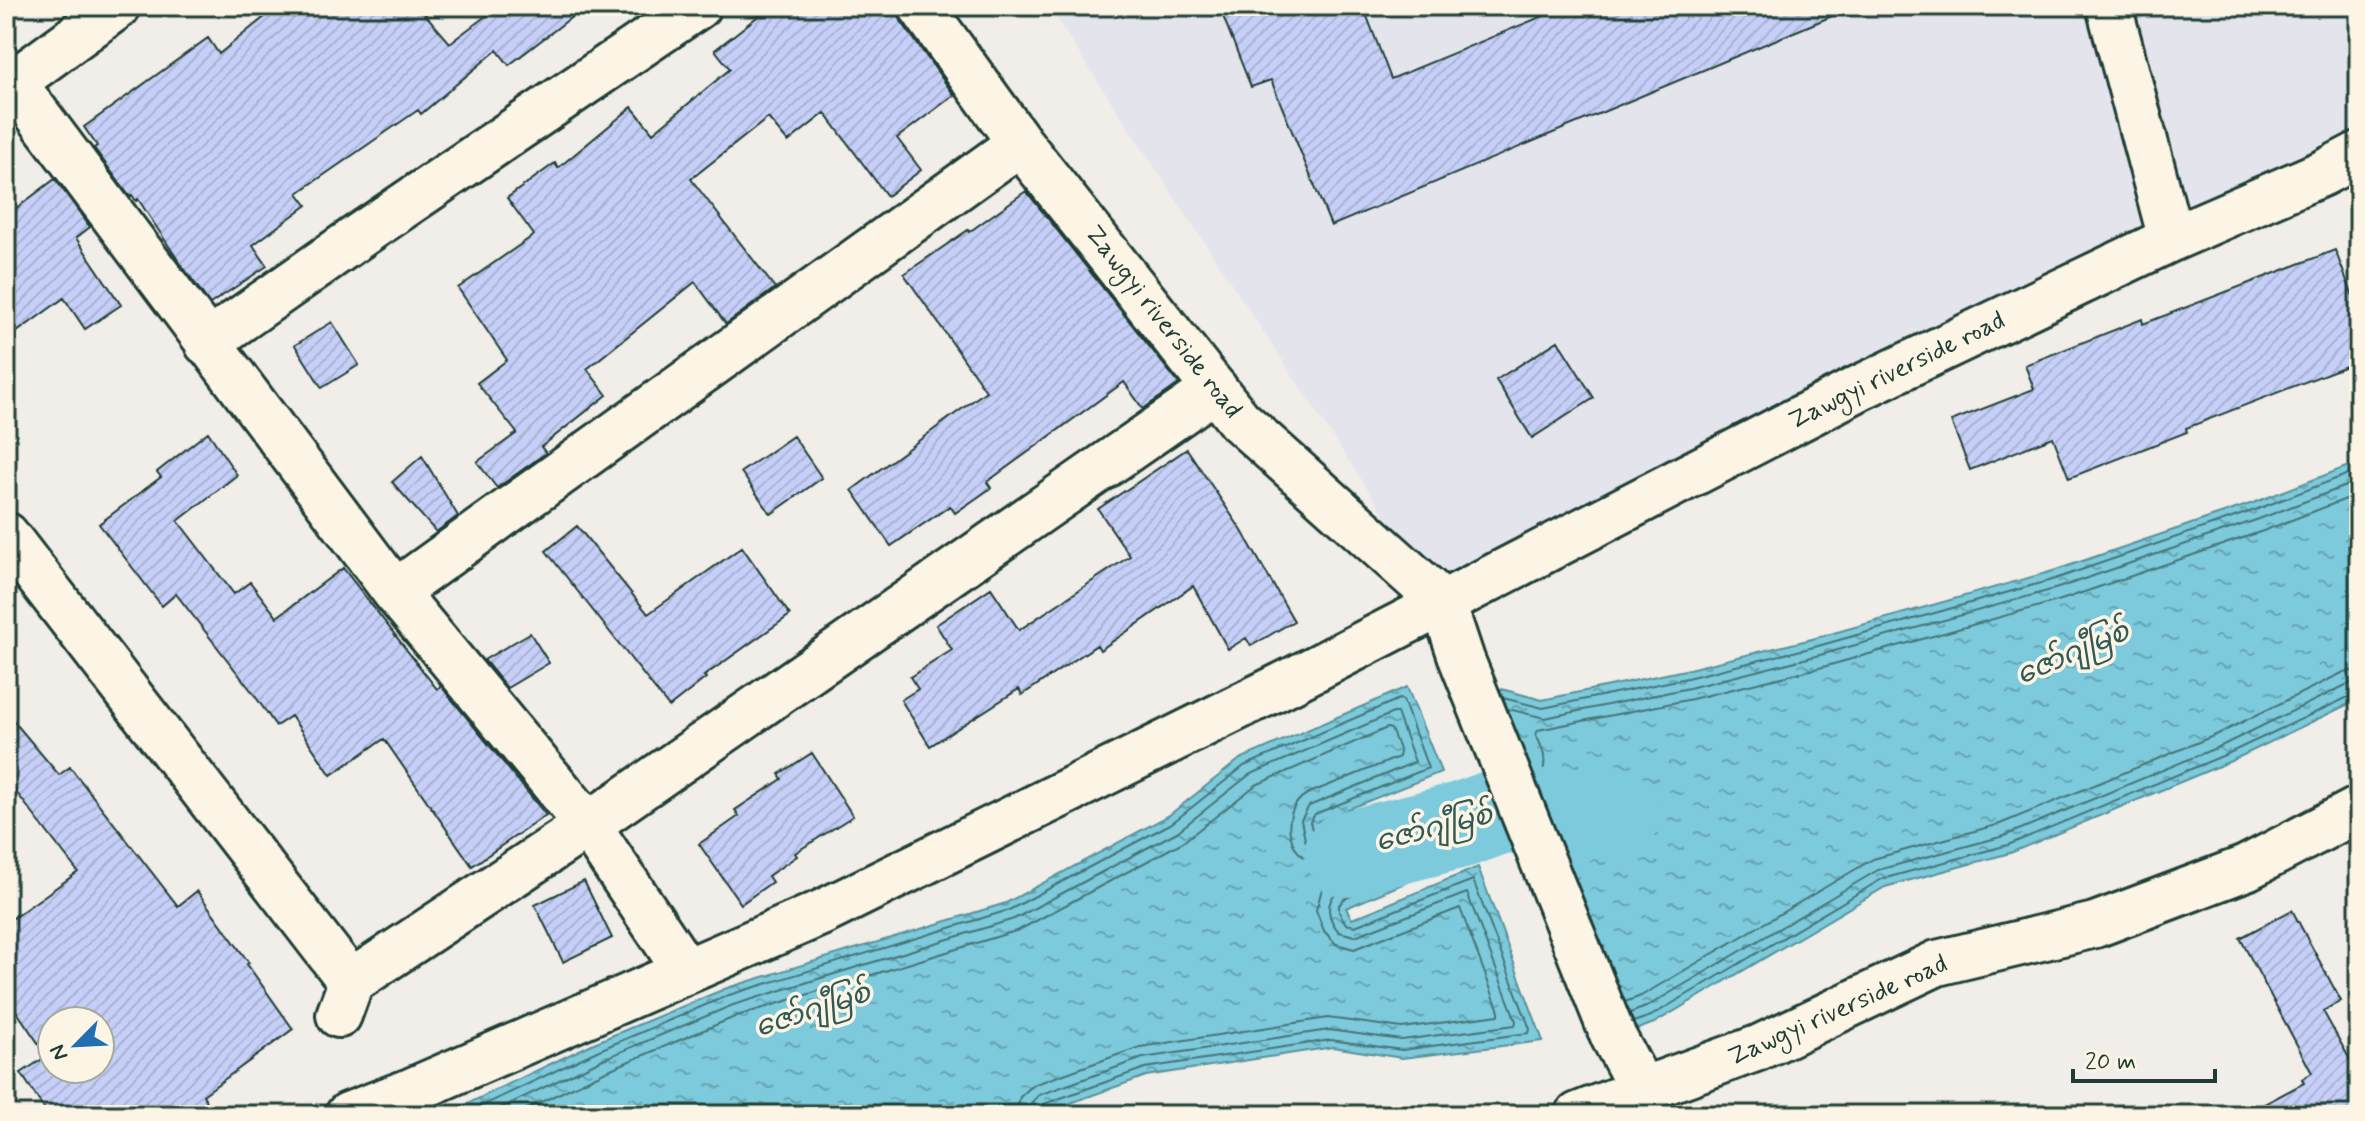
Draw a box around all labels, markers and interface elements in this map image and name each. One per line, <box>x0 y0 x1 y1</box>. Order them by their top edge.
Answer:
street label: Zawgyi riverside road <box>1075 218 1249 427</box>
street label: Zawgyi riverside road <box>1783 304 2012 440</box>
water label: ဇော်ဂျီမြစ် <box>2010 610 2138 697</box>
water label: ဇော်ဂျီမြစ် <box>1371 793 1499 864</box>
street label: Zawgyi riverside road <box>1723 947 1954 1076</box>
water label: ဇော်ဂျီမြစ် <box>750 971 878 1050</box>
north arrow <box>36 1005 116 1085</box>
scale bar <box>2073 1033 2215 1083</box>
text: N <box>44 1040 75 1065</box>
text: 20 m <box>2085 1047 2136 1078</box>

